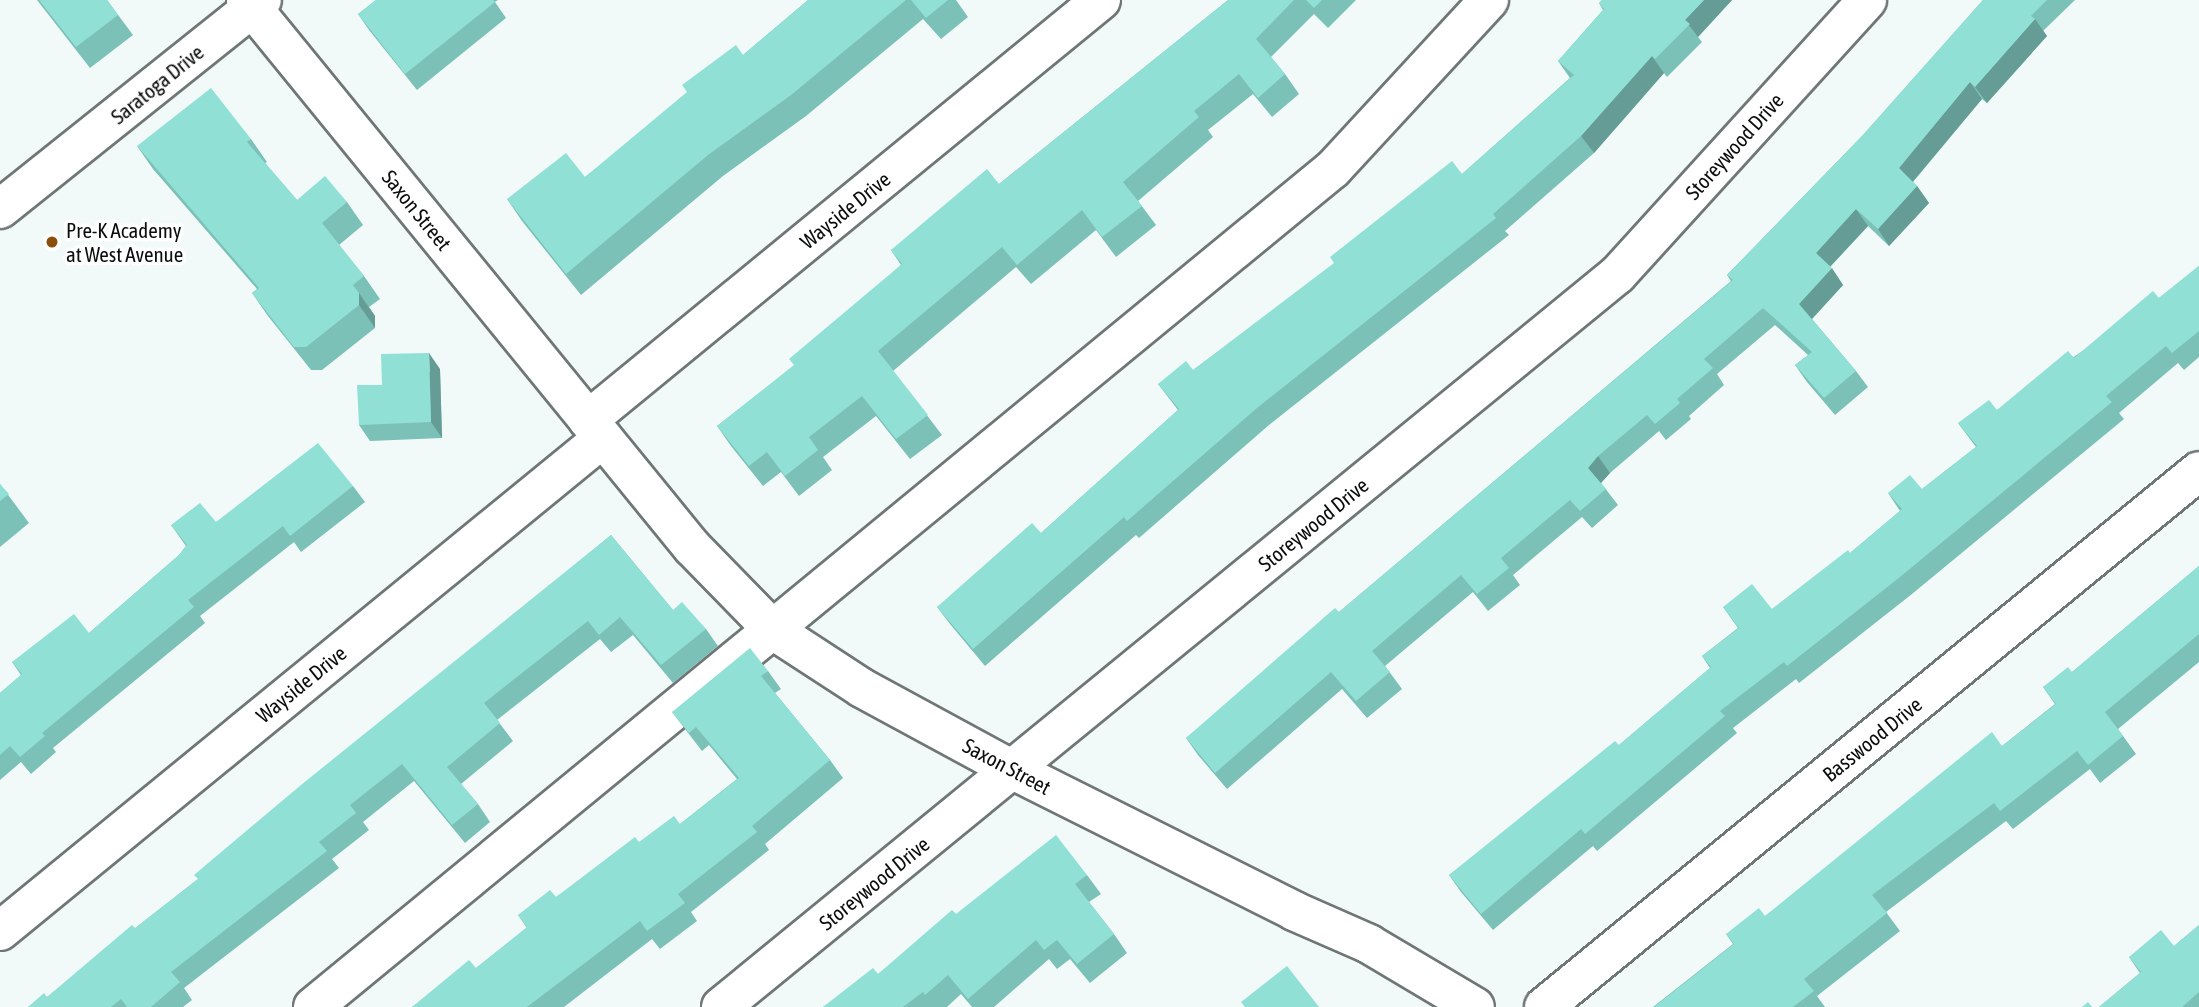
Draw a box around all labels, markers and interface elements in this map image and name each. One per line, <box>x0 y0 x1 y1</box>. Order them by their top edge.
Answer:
street label: Saratoga Drive <box>106 39 208 129</box>
street label: Storeywood Drive <box>1680 88 1788 204</box>
street label: Saxon Street <box>377 165 457 255</box>
street label: Wayside Drive <box>795 166 895 254</box>
place label: Pre-K Academy at West Avenue <box>66 217 183 267</box>
marker: Pre-K Academy at West Avenue <box>44 234 60 250</box>
street label: Storeywood Drive <box>1253 472 1373 576</box>
street label: Wayside Drive <box>251 640 351 728</box>
street label: Basswood Drive <box>1817 691 1927 787</box>
street label: Saxon Street <box>959 732 1055 800</box>
street label: Storeywood Drive <box>814 831 934 935</box>

